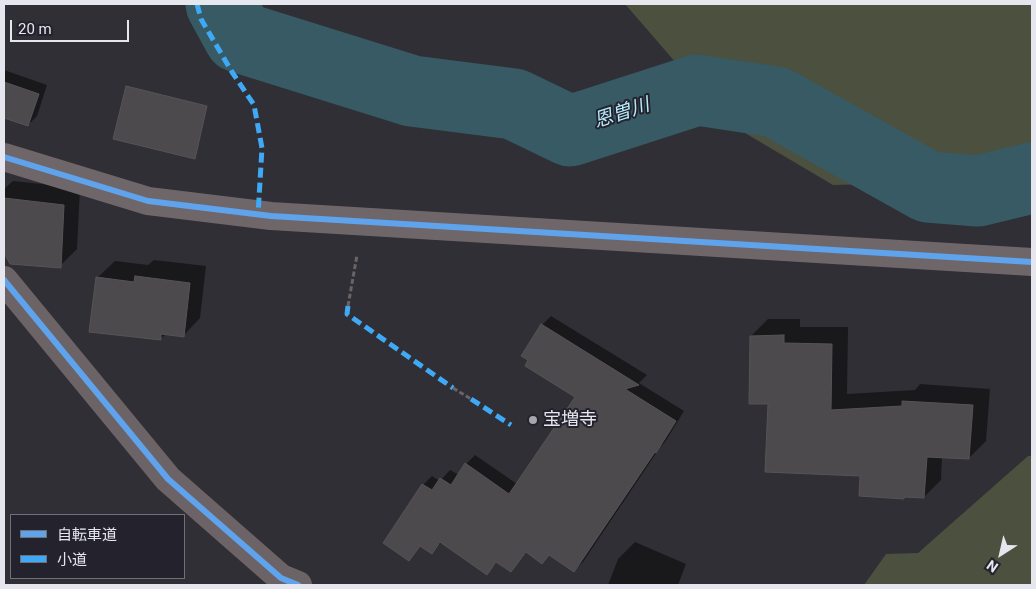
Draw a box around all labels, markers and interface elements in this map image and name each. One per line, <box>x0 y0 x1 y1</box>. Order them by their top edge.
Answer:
scale bar <box>12 10 131 42</box>
text: 20 m <box>18 20 52 38</box>
water label: 恩曽川 <box>591 94 653 134</box>
place label: 宝増寺 <box>543 409 597 431</box>
marker: 宝増寺 <box>527 414 539 426</box>
legend <box>10 514 185 579</box>
text: 自転車道 <box>57 526 117 544</box>
north arrow <box>976 529 1026 579</box>
text: 小道 <box>57 551 87 569</box>
text: N <box>984 557 1001 576</box>

